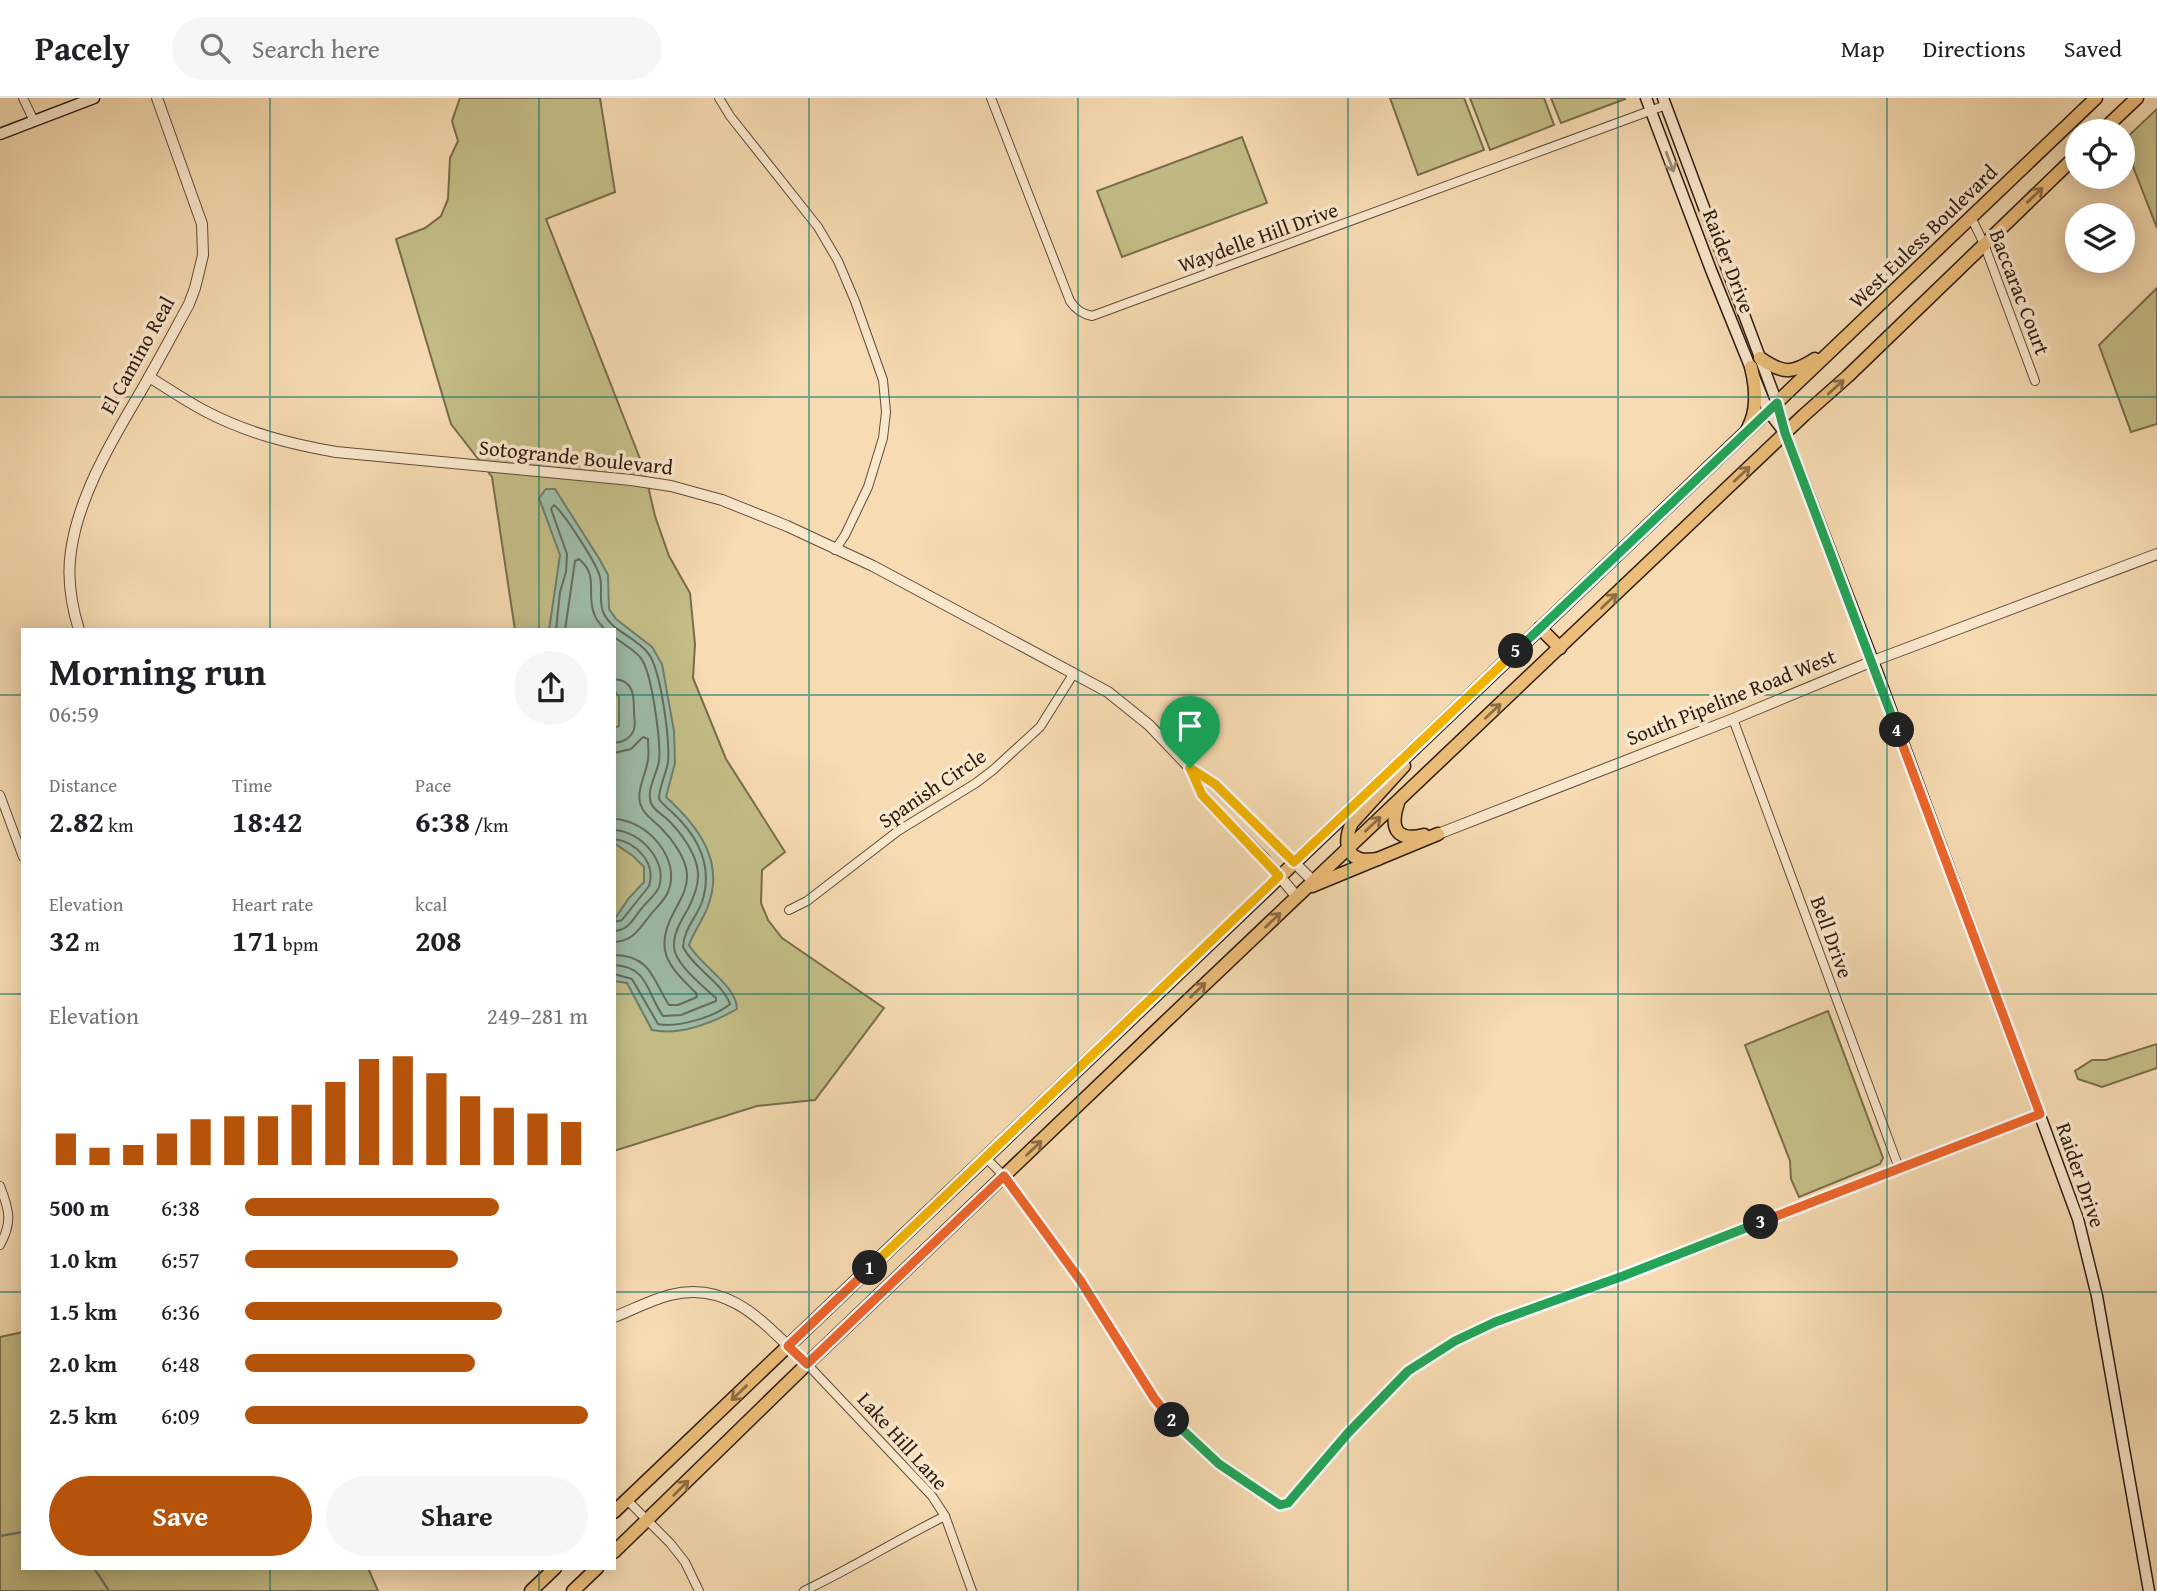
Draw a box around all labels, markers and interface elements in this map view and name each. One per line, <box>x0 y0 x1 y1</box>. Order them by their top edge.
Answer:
search box <box>172 17 662 80</box>
text: Pacely <box>35 24 130 72</box>
icon: search <box>196 29 234 67</box>
text: Search here <box>252 29 380 68</box>
text: Map <box>1841 31 1885 66</box>
text: Directions <box>1923 31 2026 66</box>
text: Saved <box>2064 31 2122 66</box>
map controls <box>2065 119 2135 273</box>
button: locate <box>2065 119 2135 189</box>
one-way arrow <box>1665 150 1678 172</box>
street label: West Euless Boulevard <box>1842 156 2005 315</box>
one-way arrow <box>2026 187 2043 204</box>
street label: Waydelle Hill Drive <box>1174 194 1342 280</box>
button: layers <box>2065 203 2135 273</box>
street label: Raider Drive <box>1695 204 1763 318</box>
street label: Baccarac Court <box>1982 225 2058 360</box>
street label: El Camino Real <box>92 290 182 420</box>
one-way arrow <box>1826 379 1844 395</box>
street label: Sotogrande Boulevard <box>478 431 675 483</box>
one-way arrow <box>1733 465 1750 482</box>
one-way arrow <box>1600 592 1617 609</box>
pin: 5 <box>1498 634 1534 668</box>
text: 5 <box>1511 636 1520 664</box>
street label: South Pipeline Road West <box>1621 640 1841 753</box>
text: Morning run <box>49 643 266 699</box>
button: share <box>514 651 588 725</box>
pin <box>1160 696 1220 768</box>
text: 06:59 <box>49 697 99 730</box>
one-way arrow <box>1484 702 1501 719</box>
icon: arrive <box>1171 707 1209 745</box>
pin: 4 <box>1880 712 1914 748</box>
text: 4 <box>1892 715 1901 743</box>
street label: Spanish Circle <box>872 740 992 836</box>
text: Distance <box>49 771 117 799</box>
text: Time <box>232 771 272 799</box>
text: Pace <box>415 771 452 799</box>
text: 2.82 <box>49 799 104 843</box>
text: 18:42 <box>232 799 303 843</box>
text: 6:38 <box>415 799 470 843</box>
text: km <box>104 811 133 839</box>
text: /km <box>470 811 508 839</box>
one-way arrow <box>1364 816 1381 833</box>
text: Elevation <box>49 890 123 918</box>
text: Heart rate <box>232 890 313 918</box>
text: kcal <box>415 890 447 918</box>
street label: Bell Drive <box>1803 892 1861 983</box>
one-way arrow <box>1264 911 1281 928</box>
text: 32 <box>49 918 80 962</box>
text: 171 <box>232 918 279 962</box>
text: 208 <box>415 918 462 962</box>
text: m <box>80 930 100 958</box>
text: bpm <box>279 930 318 958</box>
one-way arrow <box>1189 982 1206 999</box>
text: Elevation <box>49 999 139 1032</box>
text: 249–281 m <box>487 999 588 1032</box>
street label: Raider Drive <box>2049 1118 2114 1232</box>
one-way arrow <box>1025 1139 1042 1156</box>
text: 500 m <box>49 1191 110 1224</box>
text: 6:38 <box>161 1191 200 1224</box>
pin: 3 <box>1744 1204 1778 1240</box>
text: 3 <box>1756 1207 1765 1235</box>
text: 1.0 km <box>49 1243 117 1276</box>
text: 6:57 <box>161 1243 200 1276</box>
pin: 1 <box>852 1250 888 1286</box>
text: 1 <box>865 1253 874 1281</box>
text: 1.5 km <box>49 1295 117 1328</box>
text: 6:36 <box>161 1295 200 1328</box>
text: 2.0 km <box>49 1347 117 1380</box>
text: 6:48 <box>161 1347 200 1380</box>
one-way arrow <box>730 1385 747 1402</box>
street label: Lake Hill Lane <box>850 1385 956 1497</box>
text: 2.5 km <box>49 1399 117 1432</box>
text: 6:09 <box>161 1399 200 1432</box>
pin: 2 <box>1154 1402 1190 1438</box>
text: 2 <box>1167 1405 1176 1433</box>
button: Save <box>49 1476 312 1556</box>
button: Share <box>326 1476 588 1556</box>
one-way arrow <box>673 1479 690 1496</box>

